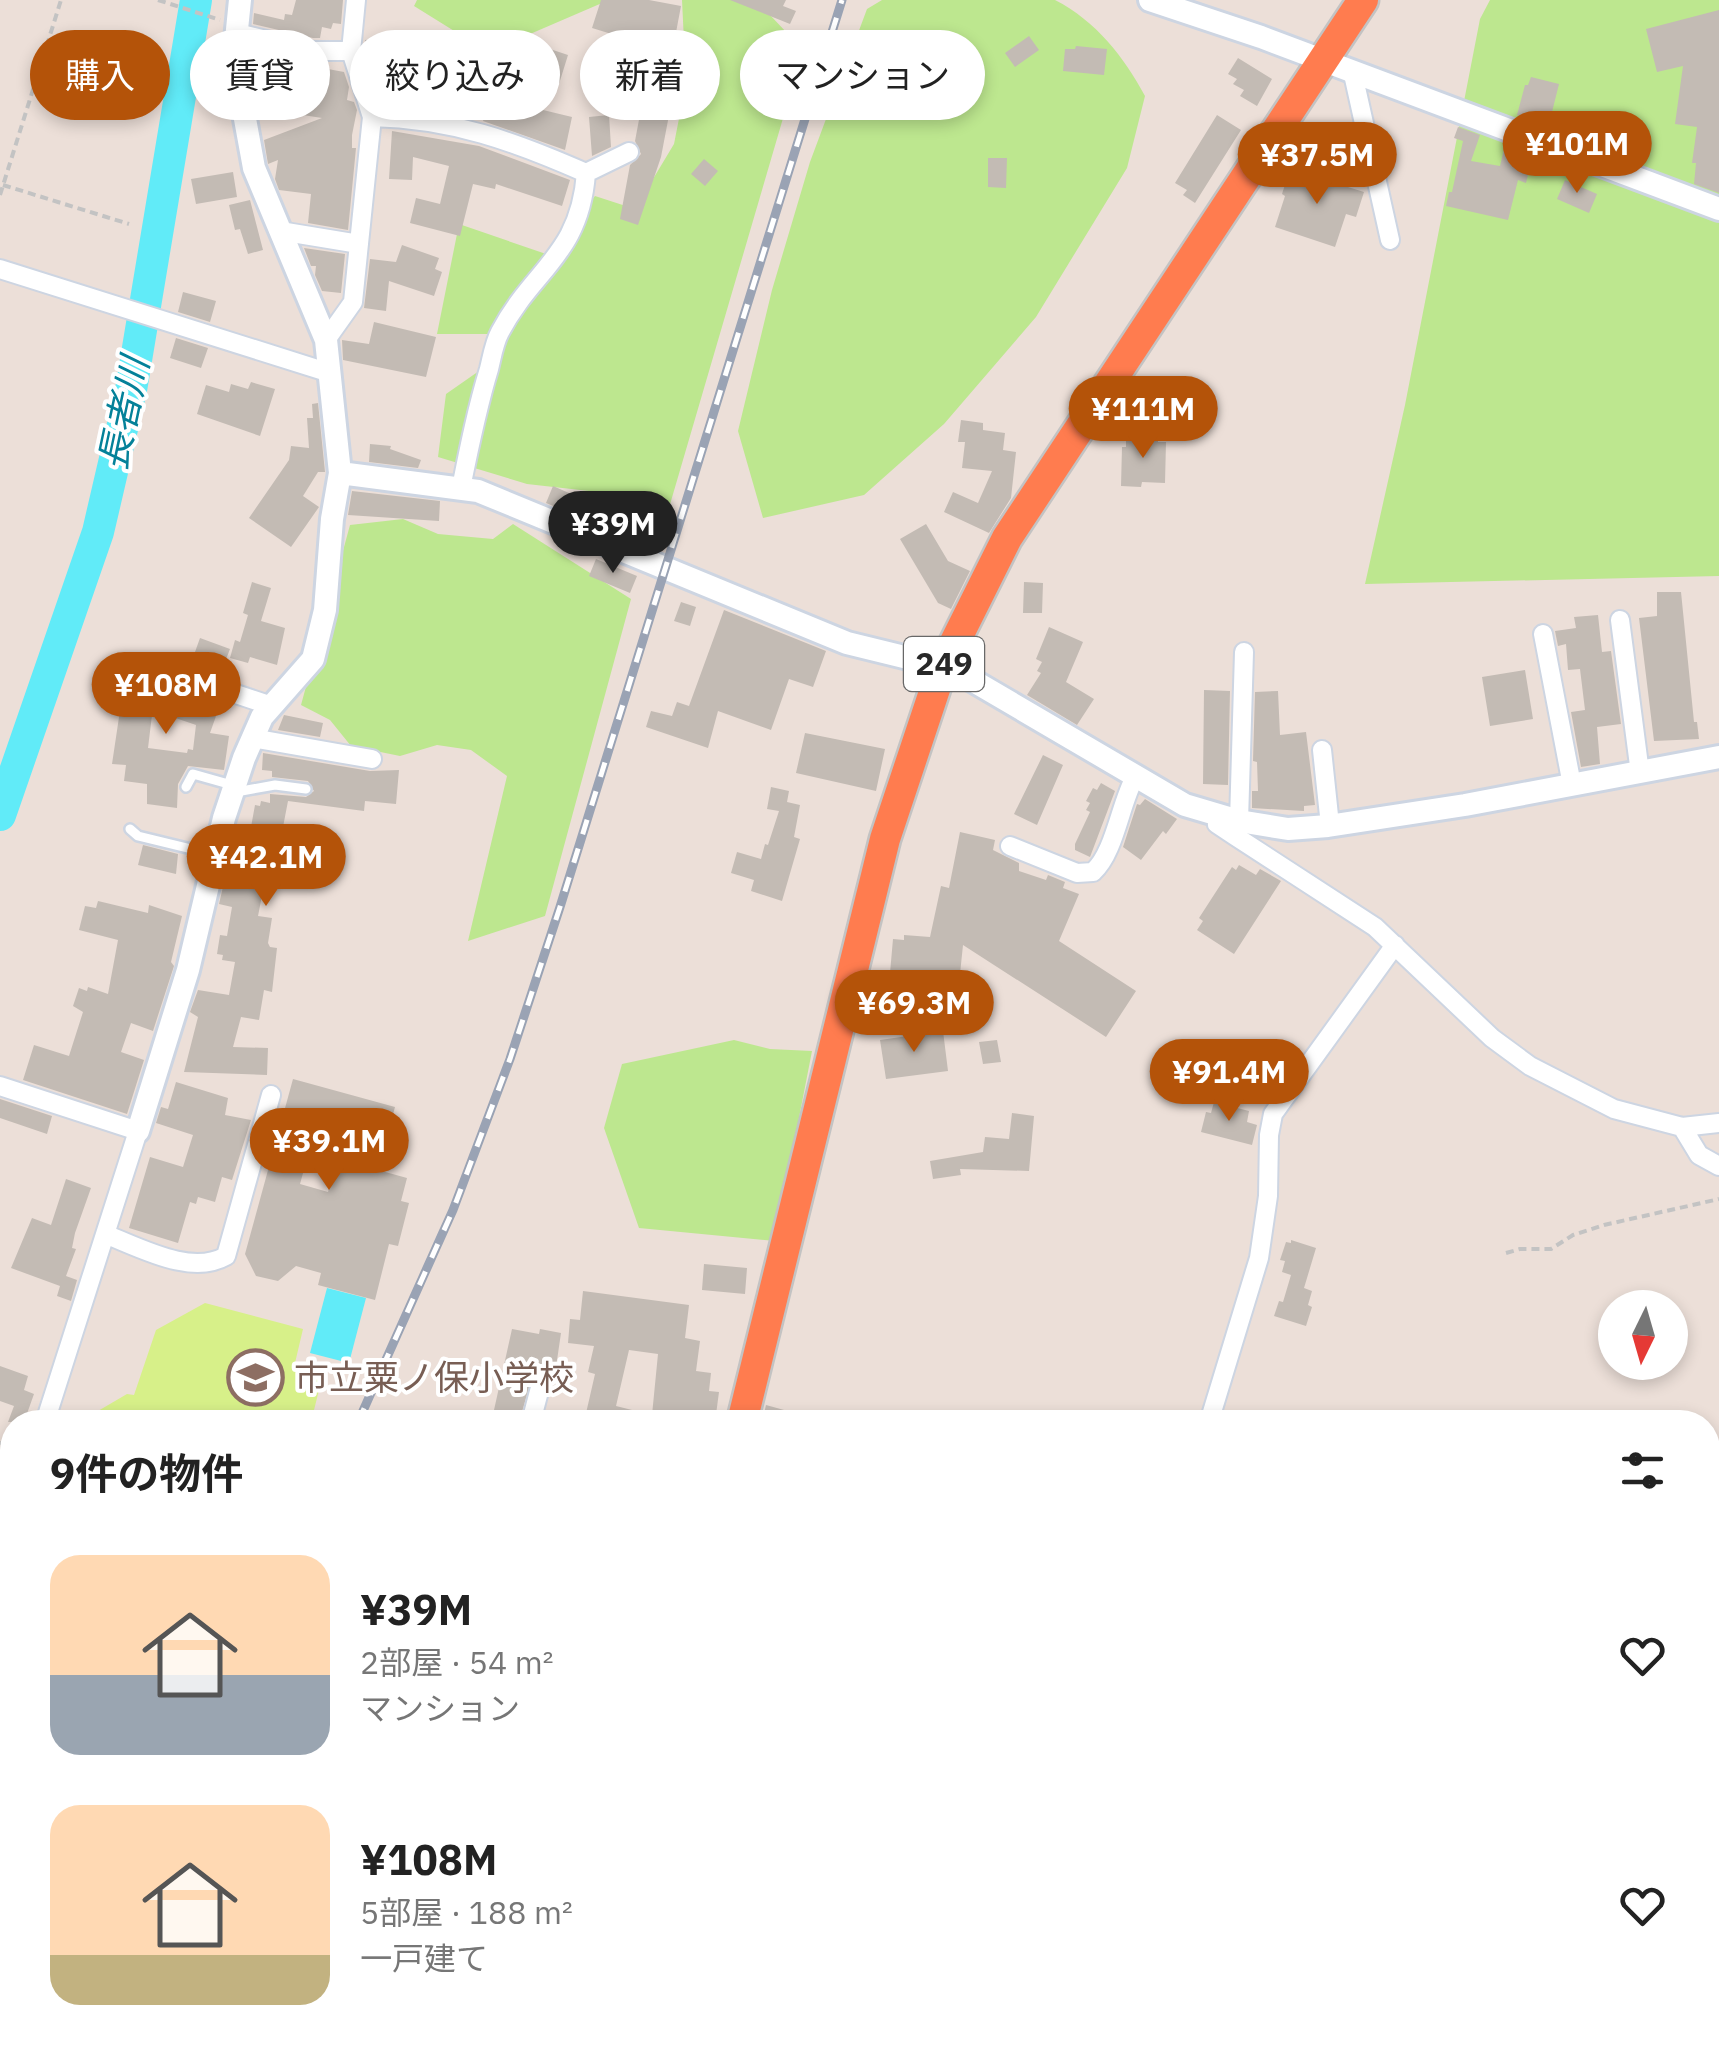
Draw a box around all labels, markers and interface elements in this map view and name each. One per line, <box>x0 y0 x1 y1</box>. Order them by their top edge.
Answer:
chip: 購入 <box>30 30 170 120</box>
chip: 賃貸 <box>190 30 330 120</box>
chip: 絞り込み <box>350 30 560 120</box>
chip: 新着 <box>580 30 720 120</box>
chip: マンション <box>740 30 985 120</box>
pin: ¥101M <box>1507 111 1647 196</box>
pin: ¥37.5M <box>1236 122 1398 207</box>
text: ¥101M <box>1525 122 1629 164</box>
text: ¥37.5M <box>1260 133 1374 175</box>
water label: 長者川 <box>87 349 159 475</box>
pin: ¥111M <box>1073 376 1213 461</box>
text: ¥111M <box>1091 387 1195 429</box>
pin: ¥39M <box>554 491 672 576</box>
text: ¥39M <box>570 502 656 544</box>
road number: 249 <box>904 637 984 691</box>
pin: ¥108M <box>96 652 236 737</box>
text: ¥108M <box>114 663 218 705</box>
pin: ¥42.1M <box>185 824 347 909</box>
text: ¥42.1M <box>209 835 323 877</box>
pin: ¥69.3M <box>833 970 995 1055</box>
text: ¥69.3M <box>857 981 971 1023</box>
pin: ¥91.4M <box>1148 1039 1310 1124</box>
text: ¥91.4M <box>1172 1050 1286 1092</box>
pin: ¥39.1M <box>248 1108 410 1193</box>
text: ¥39.1M <box>272 1119 386 1161</box>
north arrow <box>1598 1290 1688 1380</box>
map controls <box>1598 1290 1688 1380</box>
school or university icon: 市立粟ノ保小学校 <box>225 1348 285 1408</box>
place label: 市立粟ノ保小学校 <box>294 1354 574 1400</box>
icon: filters <box>1615 1443 1670 1498</box>
text: 9件の物件 <box>50 1446 243 1501</box>
text: ¥39M <box>360 1582 472 1637</box>
icon: home <box>130 1595 250 1715</box>
icon: heart <box>1615 1628 1670 1683</box>
text: 2部屋 · 54 m² <box>360 1641 554 1683</box>
text: マンション <box>360 1687 520 1729</box>
text: ¥108M <box>360 1832 497 1887</box>
icon: home <box>130 1845 250 1965</box>
icon: heart <box>1615 1878 1670 1933</box>
text: 5部屋 · 188 m² <box>360 1891 573 1933</box>
text: 一戸建て <box>360 1937 488 1979</box>

